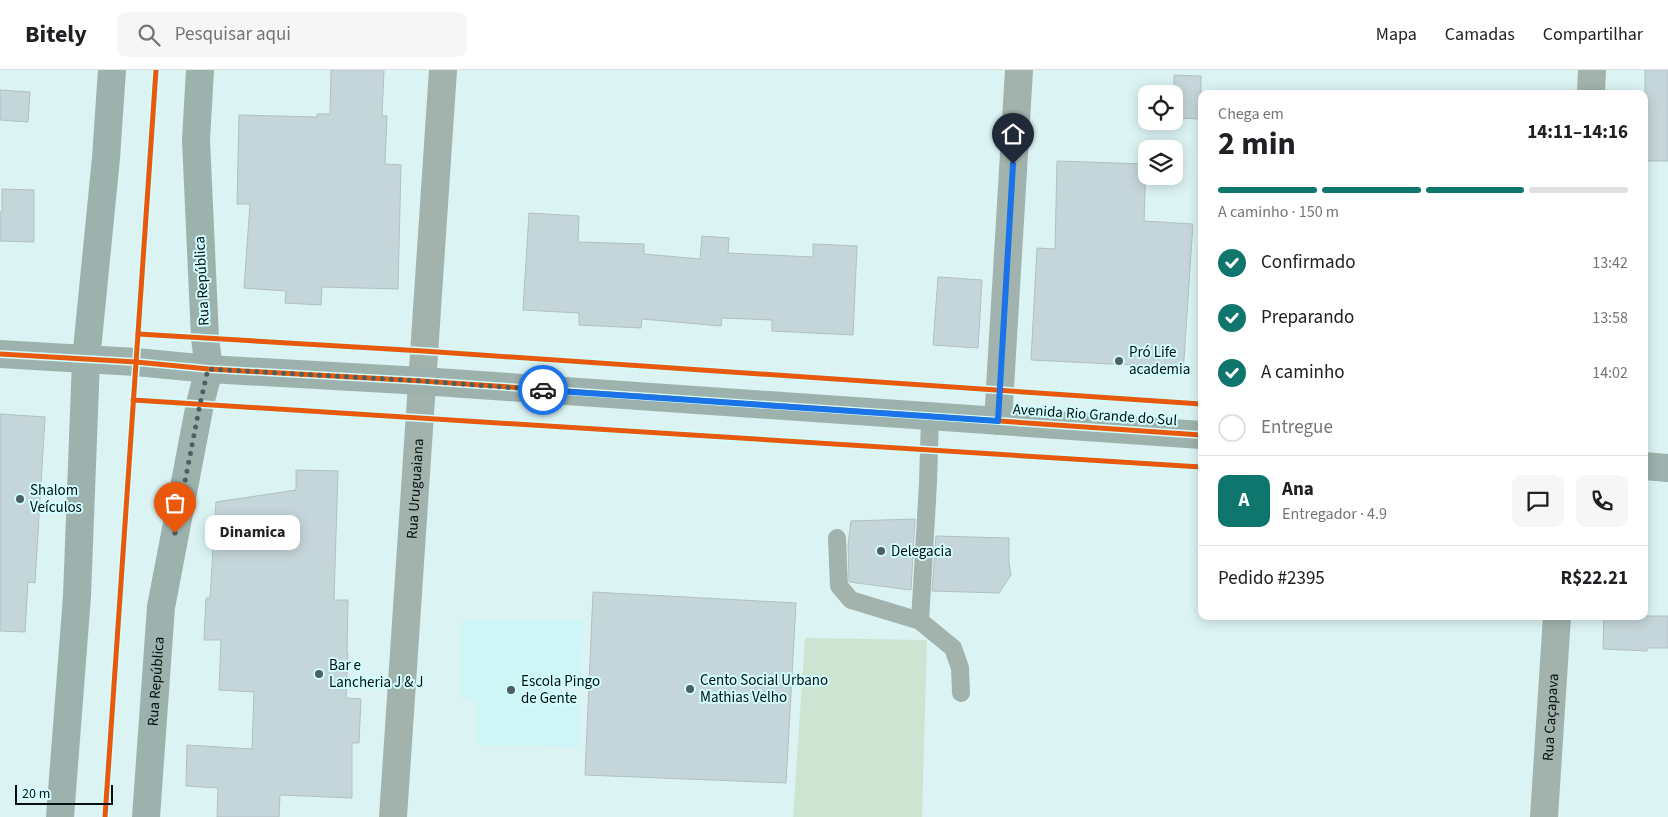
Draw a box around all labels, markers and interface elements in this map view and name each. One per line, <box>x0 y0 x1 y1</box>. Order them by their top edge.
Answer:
search box <box>117 12 467 57</box>
text: Bitely <box>25 17 87 52</box>
icon: search <box>135 21 163 49</box>
text: Pesquisar aqui <box>175 21 291 48</box>
text: Mapa <box>1376 22 1417 47</box>
text: Camadas <box>1445 22 1515 47</box>
text: Compartilhar <box>1543 22 1643 47</box>
map controls <box>1138 85 1183 185</box>
button: locate <box>1138 85 1183 130</box>
text: Chega em <box>1218 103 1284 125</box>
pin <box>992 113 1034 164</box>
text: 14:11–14:16 <box>1527 119 1628 146</box>
icon: home <box>999 120 1027 148</box>
text: 2 min <box>1218 121 1296 167</box>
button: layers <box>1138 140 1183 185</box>
text: A caminho · 150 m <box>1218 201 1339 223</box>
street label: Rua República <box>189 236 215 326</box>
icon: check <box>1218 249 1246 277</box>
text: Confirmado <box>1261 249 1356 276</box>
text: 13:42 <box>1592 252 1628 274</box>
icon: check <box>1218 304 1246 332</box>
text: Preparando <box>1261 304 1354 331</box>
text: 13:58 <box>1592 307 1628 329</box>
place label: Pró Life academia <box>1129 342 1190 380</box>
marker: Pró Life academia <box>1113 355 1125 367</box>
icon: check <box>1218 359 1246 387</box>
text: A caminho <box>1261 359 1345 386</box>
text: 14:02 <box>1592 362 1628 384</box>
courier <box>518 365 568 415</box>
icon: car <box>529 376 557 404</box>
street label: Avenida Rio Grande do Sul <box>1012 399 1178 431</box>
text: Entregue <box>1261 414 1333 441</box>
street label: Rua Uruguaiana <box>401 438 429 540</box>
button: chat <box>1512 475 1564 527</box>
button: phone <box>1576 475 1628 527</box>
text: Ana <box>1282 476 1314 503</box>
place label: Shalom Veículos <box>30 480 82 518</box>
pin <box>154 482 196 533</box>
text: A <box>1239 487 1249 514</box>
icon: bag <box>161 489 189 517</box>
marker: Shalom Veículos <box>14 493 26 505</box>
text: Entregador · 4.9 <box>1282 503 1387 525</box>
callout: Dinamica <box>205 516 300 550</box>
text: Dinamica <box>219 521 286 543</box>
place label: Delegacia <box>891 541 952 562</box>
marker: Delegacia <box>875 545 887 557</box>
text: Pedido #2395 <box>1218 565 1325 592</box>
text: R$22.21 <box>1560 565 1628 592</box>
street label: Rua República <box>142 636 169 727</box>
place label: Bar e Lancheria J & J <box>329 655 423 693</box>
marker: Bar e Lancheria J & J <box>313 668 325 680</box>
place label: Cento Social Urbano Mathias Velho <box>700 670 828 708</box>
place label: Escola Pingo de Gente <box>521 671 600 709</box>
street label: Rua Caçapava <box>1537 673 1564 762</box>
marker: Cento Social Urbano Mathias Velho <box>684 683 696 695</box>
marker: Escola Pingo de Gente <box>505 684 517 696</box>
scale bar <box>15 782 112 805</box>
text: 20 m <box>22 784 50 804</box>

